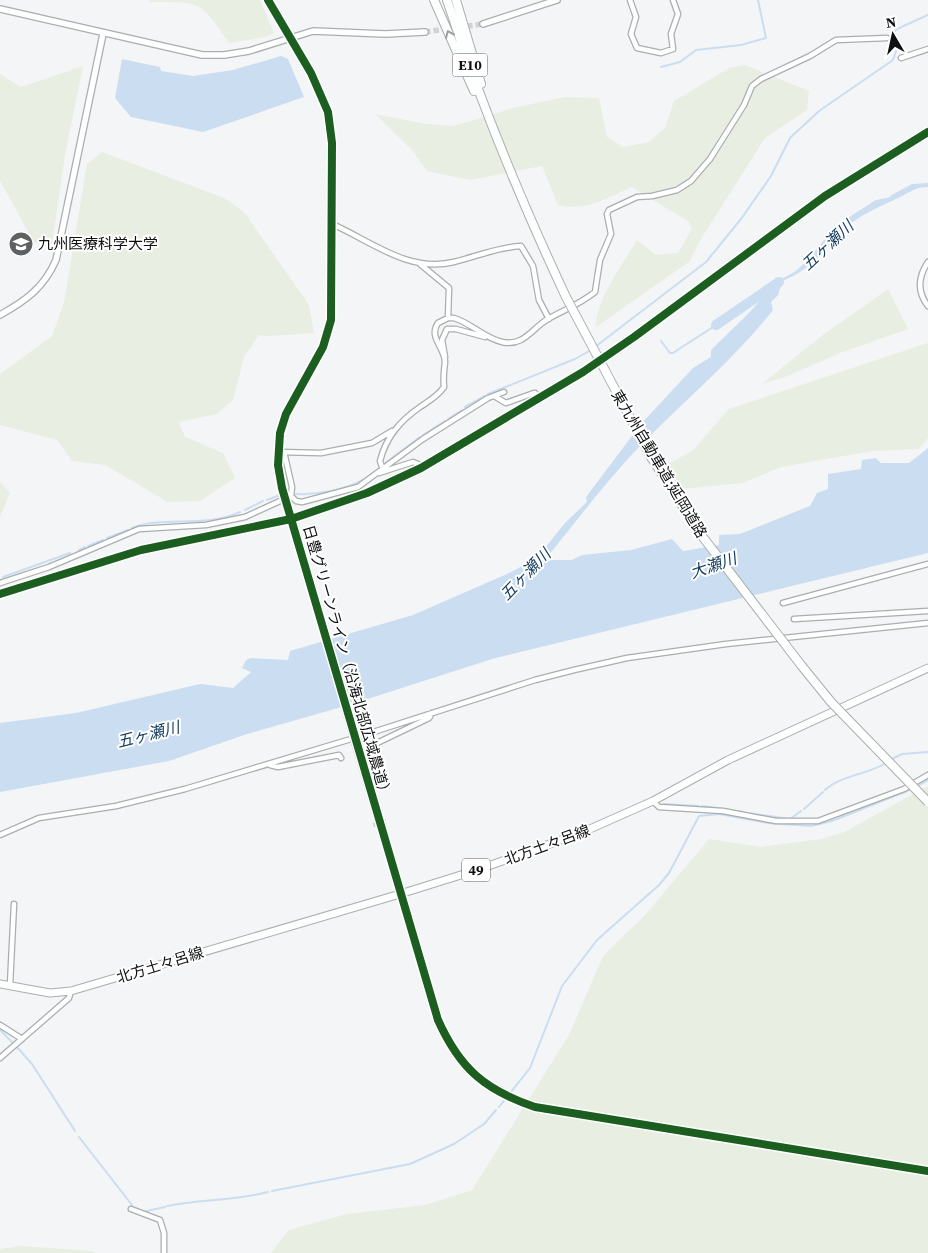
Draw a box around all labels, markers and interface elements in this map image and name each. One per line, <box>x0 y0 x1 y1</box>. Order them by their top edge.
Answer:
north arrow <box>868 10 918 60</box>
text: N <box>884 11 898 33</box>
one-way arrow <box>445 30 456 39</box>
road number: E10 <box>452 54 488 76</box>
water label: 五ヶ瀬川 <box>796 214 859 275</box>
school or university icon: 九州医療科学大学 <box>8 231 34 257</box>
place label: 九州医療科学大学 <box>38 233 158 254</box>
street label: 東九州自動車道;延岡道路 <box>607 386 712 542</box>
street label: 日豊グリーンライン（沿海北部広域農道） <box>298 522 397 801</box>
water label: 五ヶ瀬川 <box>495 542 557 605</box>
water label: 大瀬川 <box>687 546 741 583</box>
water label: 五ヶ瀬川 <box>114 715 184 752</box>
street label: 北方土々呂線 <box>501 819 593 870</box>
road number: 49 <box>462 858 490 882</box>
street label: 北方土々呂線 <box>114 941 206 988</box>

